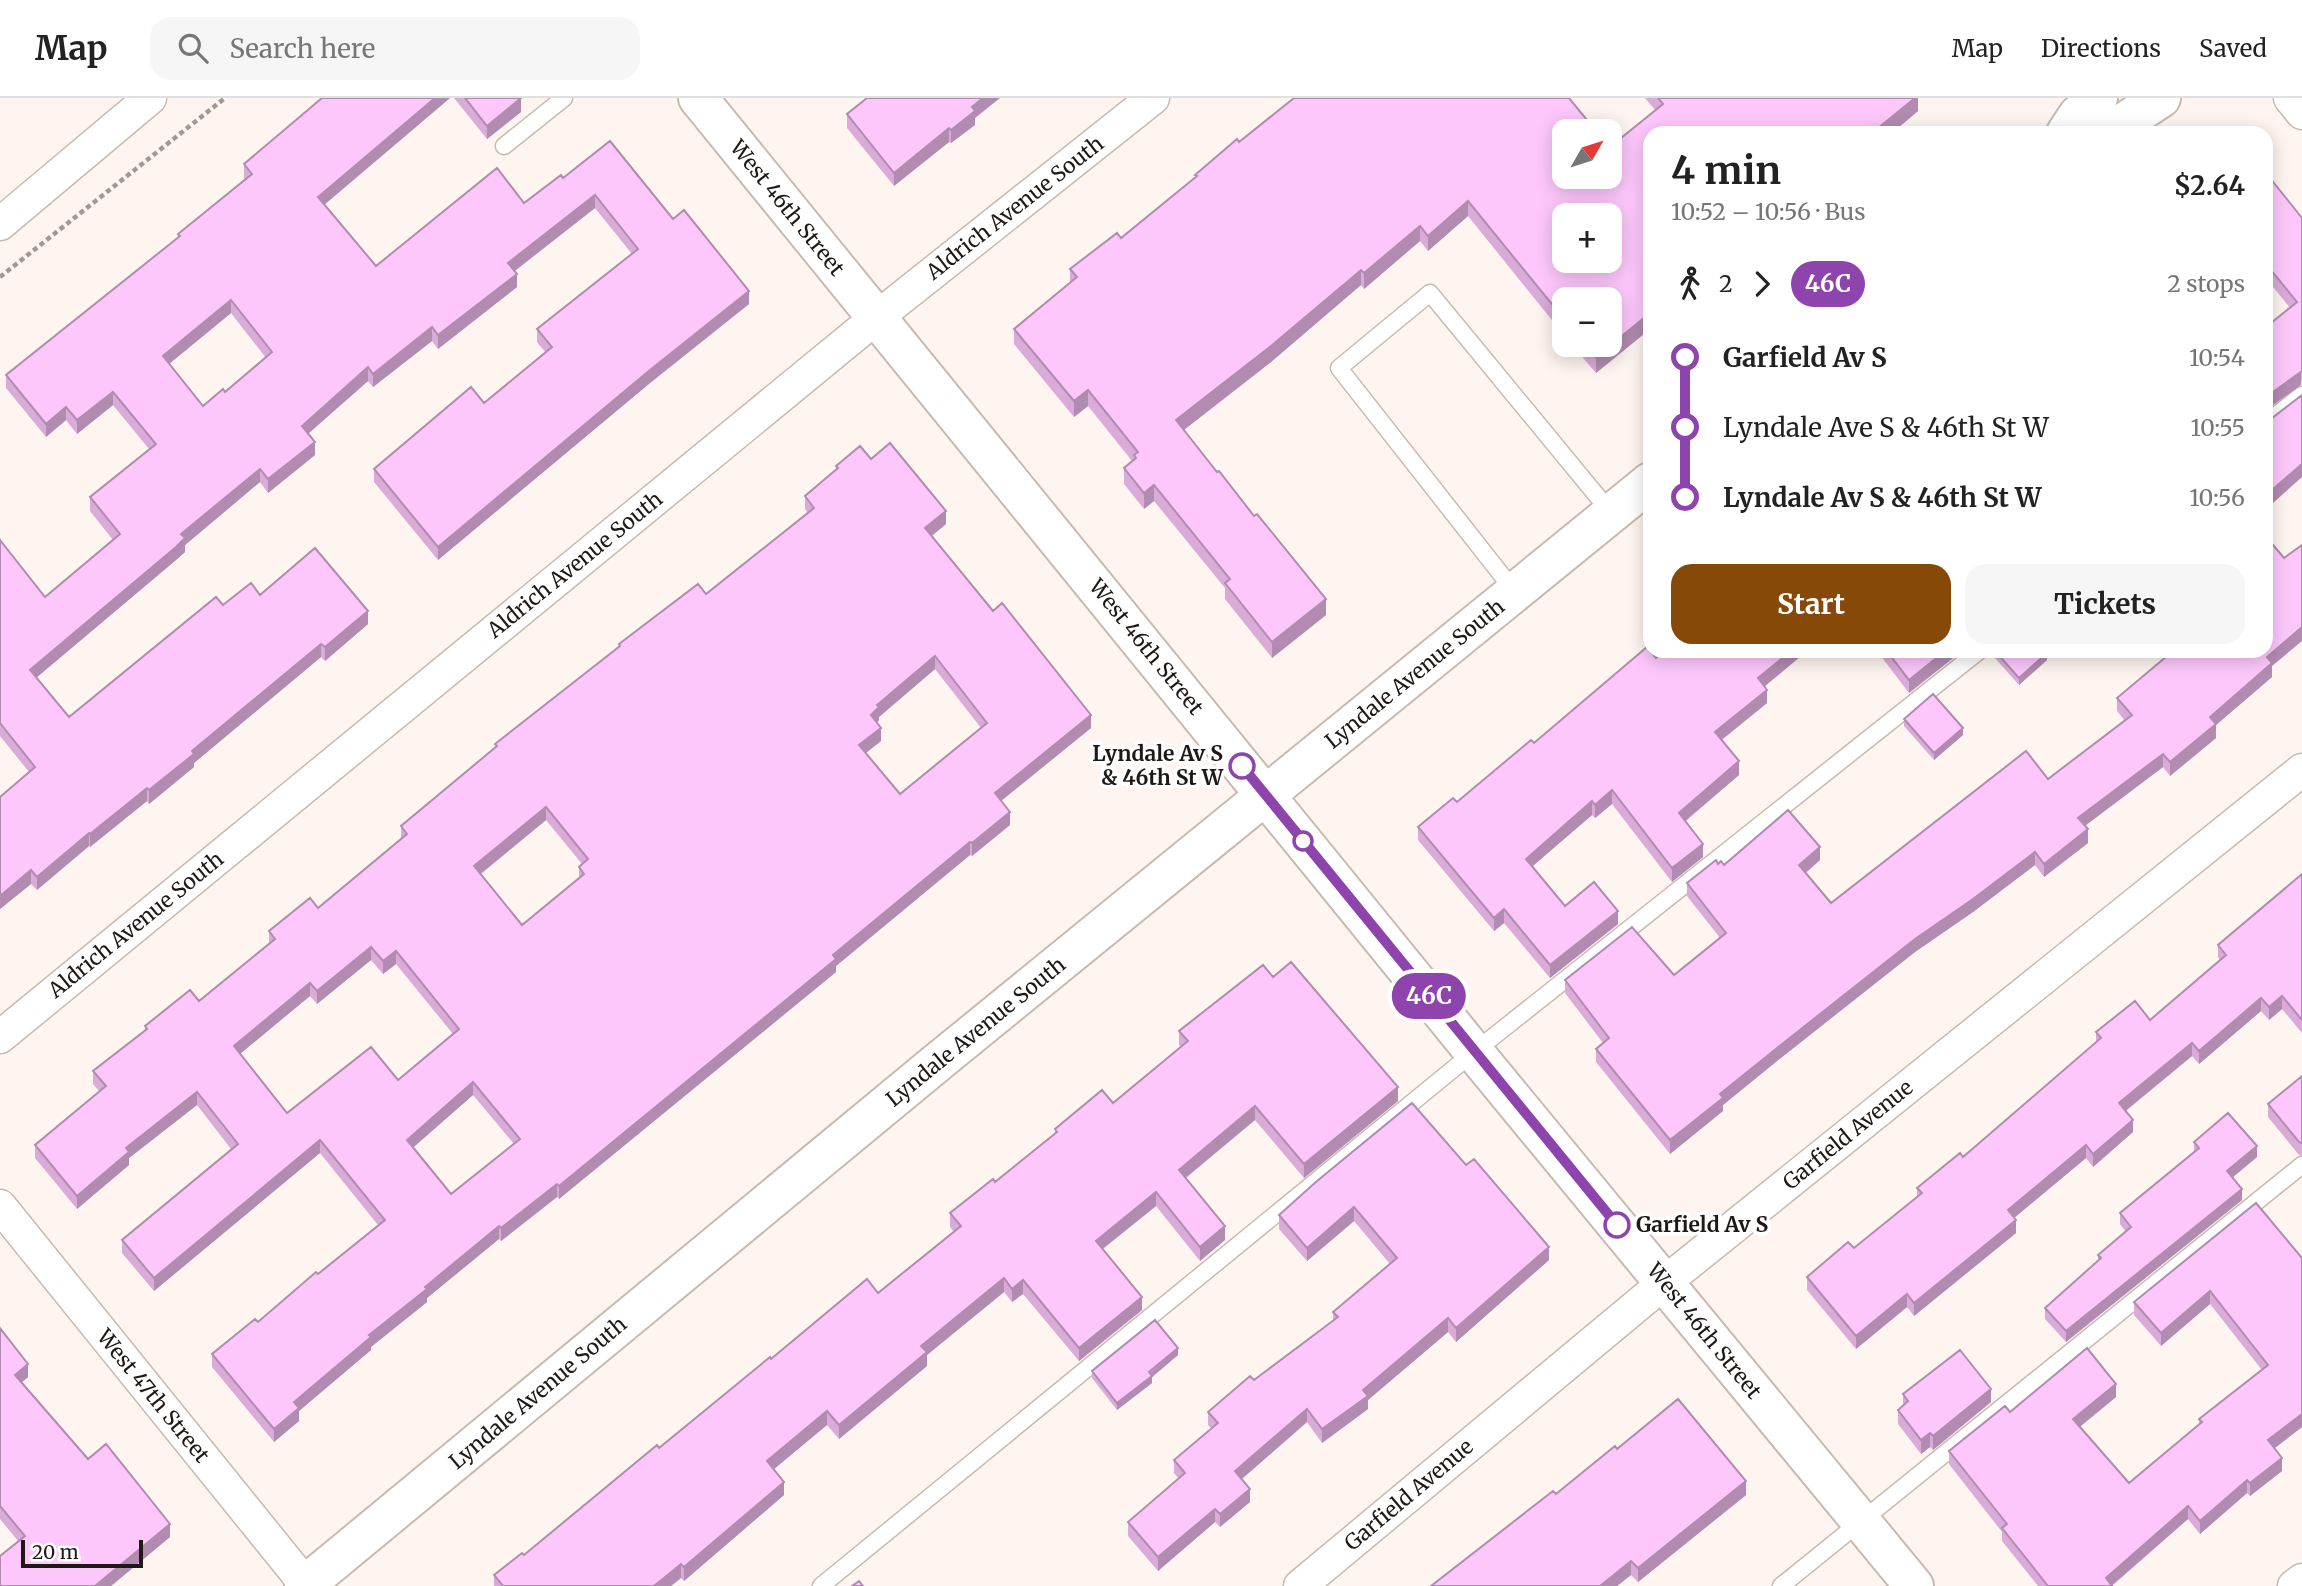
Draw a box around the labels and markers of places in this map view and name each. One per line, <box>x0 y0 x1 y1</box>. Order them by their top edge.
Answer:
place label: Lyndale Av S & 46th St W <box>1092 740 1224 791</box>
marker: Lyndale Av S & 46th St W <box>1229 753 1255 779</box>
unlabelled marker <box>1293 831 1313 851</box>
place label: Garfield Av S <box>1636 1211 1769 1238</box>
marker: Garfield Av S <box>1604 1212 1630 1238</box>

